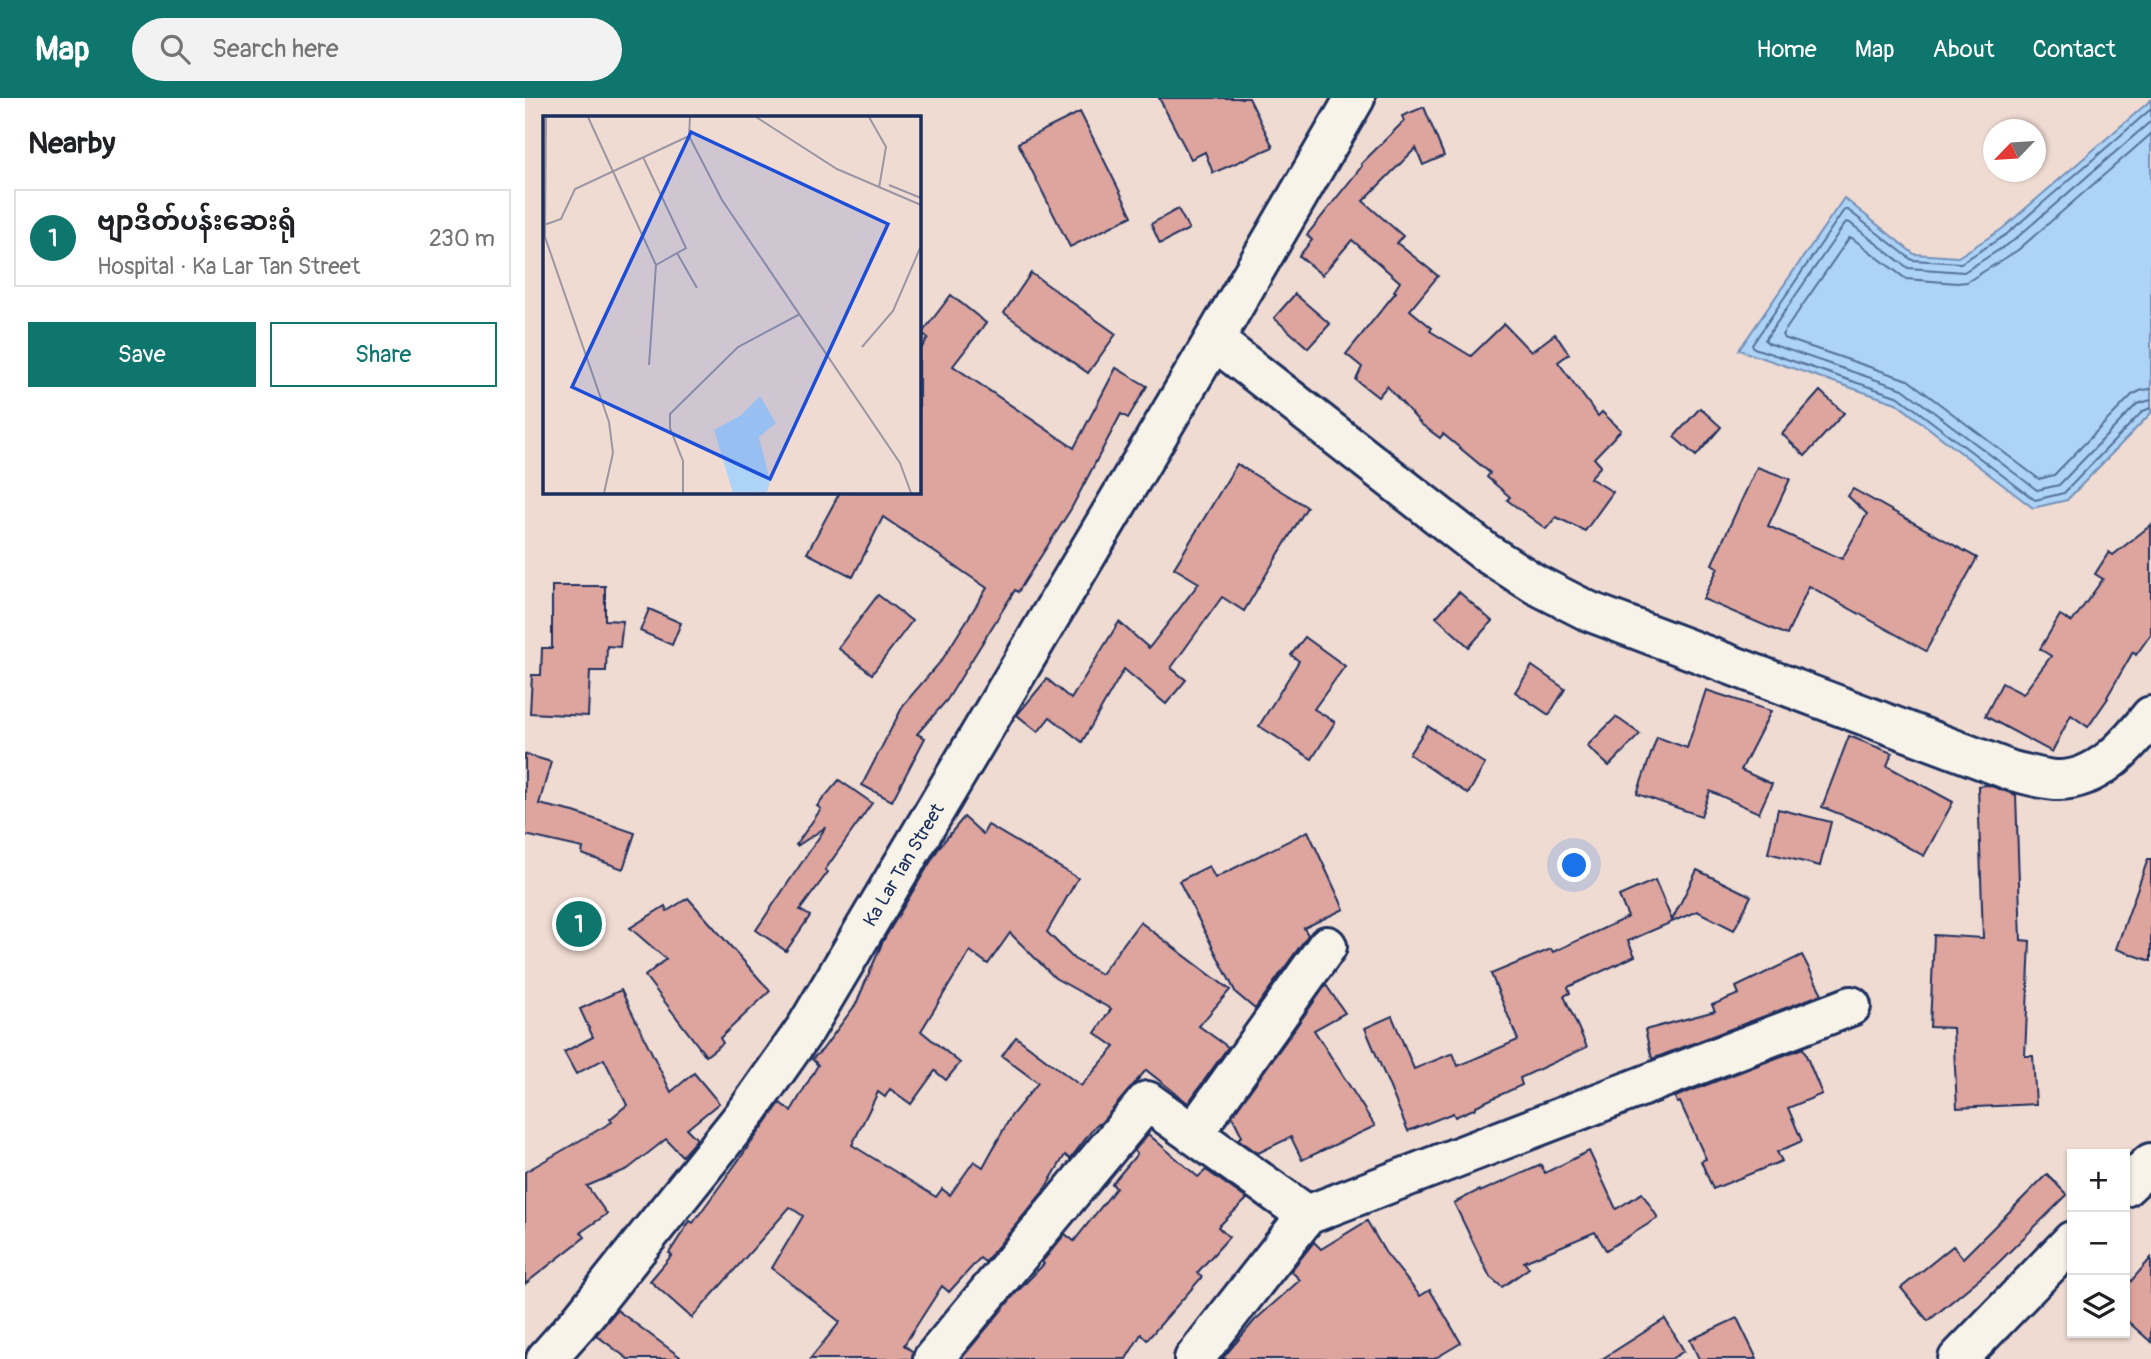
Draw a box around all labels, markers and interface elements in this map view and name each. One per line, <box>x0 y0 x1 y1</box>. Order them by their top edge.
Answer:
search box <box>132 18 622 81</box>
text: Map <box>35 29 90 70</box>
icon: search <box>156 30 194 68</box>
text: Search here <box>212 33 339 65</box>
text: Home <box>1756 35 1817 64</box>
text: Map <box>1855 35 1895 64</box>
text: About <box>1933 35 1995 64</box>
text: Contact <box>2033 35 2116 64</box>
inset map <box>543 116 921 494</box>
north arrow <box>1983 119 2046 182</box>
text: Nearby <box>28 125 115 162</box>
text: ဗျာဒိတ်ပန်းဆေးရုံ <box>97 206 296 238</box>
text: 1 <box>49 224 58 253</box>
text: 230 m <box>429 224 495 253</box>
text: Hospital · Ka Lar Tan Street <box>97 252 360 281</box>
button: Save <box>28 322 256 387</box>
button: Share <box>270 322 497 387</box>
street label: Ka Lar Tan Street <box>858 799 950 931</box>
your location <box>1557 848 1591 882</box>
pin: 1 <box>556 898 602 950</box>
map controls <box>2067 1149 2130 1338</box>
button: + <box>2067 1149 2130 1212</box>
button: − <box>2067 1212 2130 1275</box>
button: layers <box>2067 1275 2130 1338</box>

